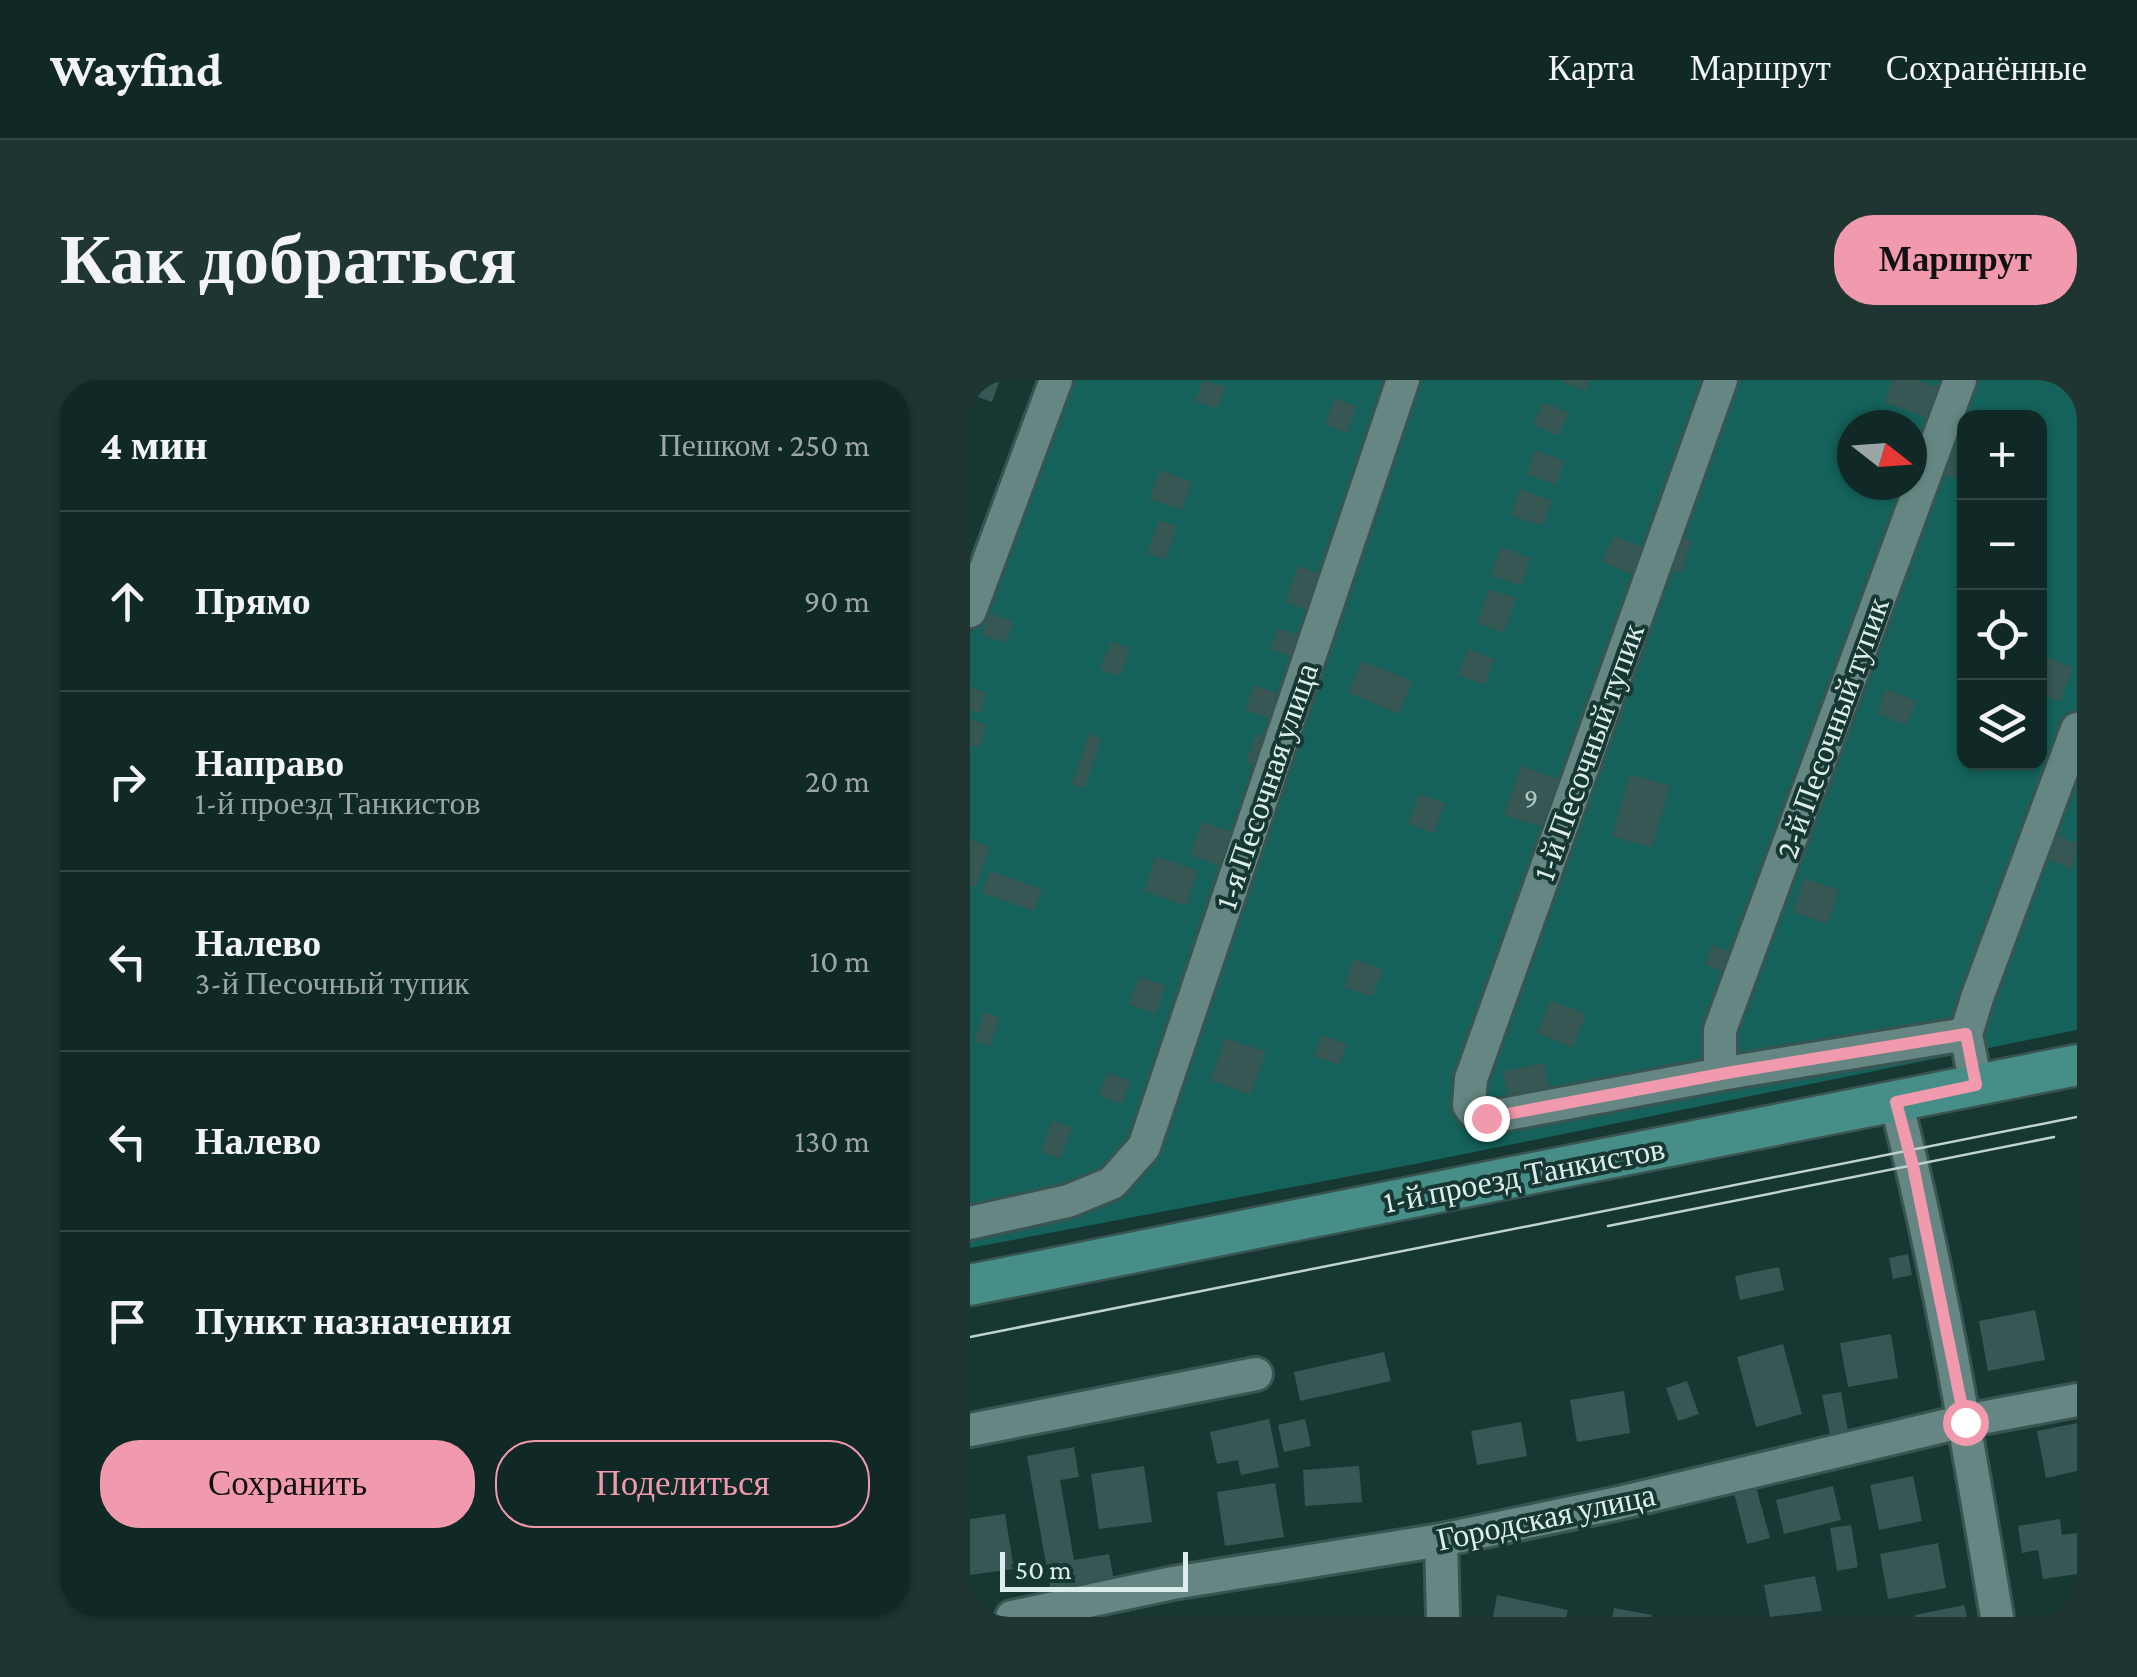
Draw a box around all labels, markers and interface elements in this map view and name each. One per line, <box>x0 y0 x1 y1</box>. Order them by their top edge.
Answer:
text: Wayfind <box>50 43 222 96</box>
text: Карта <box>1548 49 1635 88</box>
text: Маршрут <box>1690 49 1831 88</box>
text: Сохранённые <box>1886 49 2087 88</box>
button: Маршрут <box>1834 215 2077 305</box>
text: Как добраться <box>60 220 517 298</box>
north arrow <box>1837 410 1927 500</box>
map controls <box>1957 410 2047 770</box>
button: + <box>1957 410 2047 500</box>
text: 4 мин <box>100 421 208 468</box>
text: Пешком · 250 m <box>659 427 870 463</box>
button: − <box>1957 500 2047 590</box>
icon: ahead <box>100 574 155 629</box>
text: Прямо <box>195 580 311 622</box>
text: 90 m <box>804 583 870 619</box>
button: locate <box>1957 590 2047 680</box>
street label: 2-й Песочный тупик <box>1768 592 1896 863</box>
street label: 1-й Песочный тупик <box>1525 619 1651 885</box>
street label: 1-я Песочная улица <box>1207 658 1325 914</box>
button: layers <box>1957 680 2047 770</box>
text: Направо <box>195 742 344 784</box>
icon: right <box>100 754 155 809</box>
text: 20 m <box>805 763 870 799</box>
house number: 9 <box>1524 782 1538 813</box>
text: 1-й проезд Танкистов <box>195 785 480 821</box>
text: Налево <box>195 922 321 964</box>
icon: left <box>100 934 155 989</box>
text: 10 m <box>810 943 870 979</box>
text: 3-й Песочный тупик <box>195 965 470 1001</box>
route end <box>1464 1096 1510 1142</box>
icon: left <box>100 1114 155 1169</box>
text: Налево <box>195 1120 321 1162</box>
text: 130 m <box>794 1123 870 1159</box>
street label: 1-й проезд Танкистов <box>1380 1130 1668 1220</box>
icon: arrive <box>100 1294 155 1349</box>
text: Пункт назначения <box>195 1300 512 1342</box>
route start <box>1943 1400 1989 1446</box>
button: Сохранить <box>100 1440 475 1528</box>
button: Поделиться <box>495 1440 870 1528</box>
street label: Городская улица <box>1434 1476 1658 1558</box>
scale bar <box>1000 1547 1188 1592</box>
text: 50 m <box>1015 1554 1072 1585</box>

